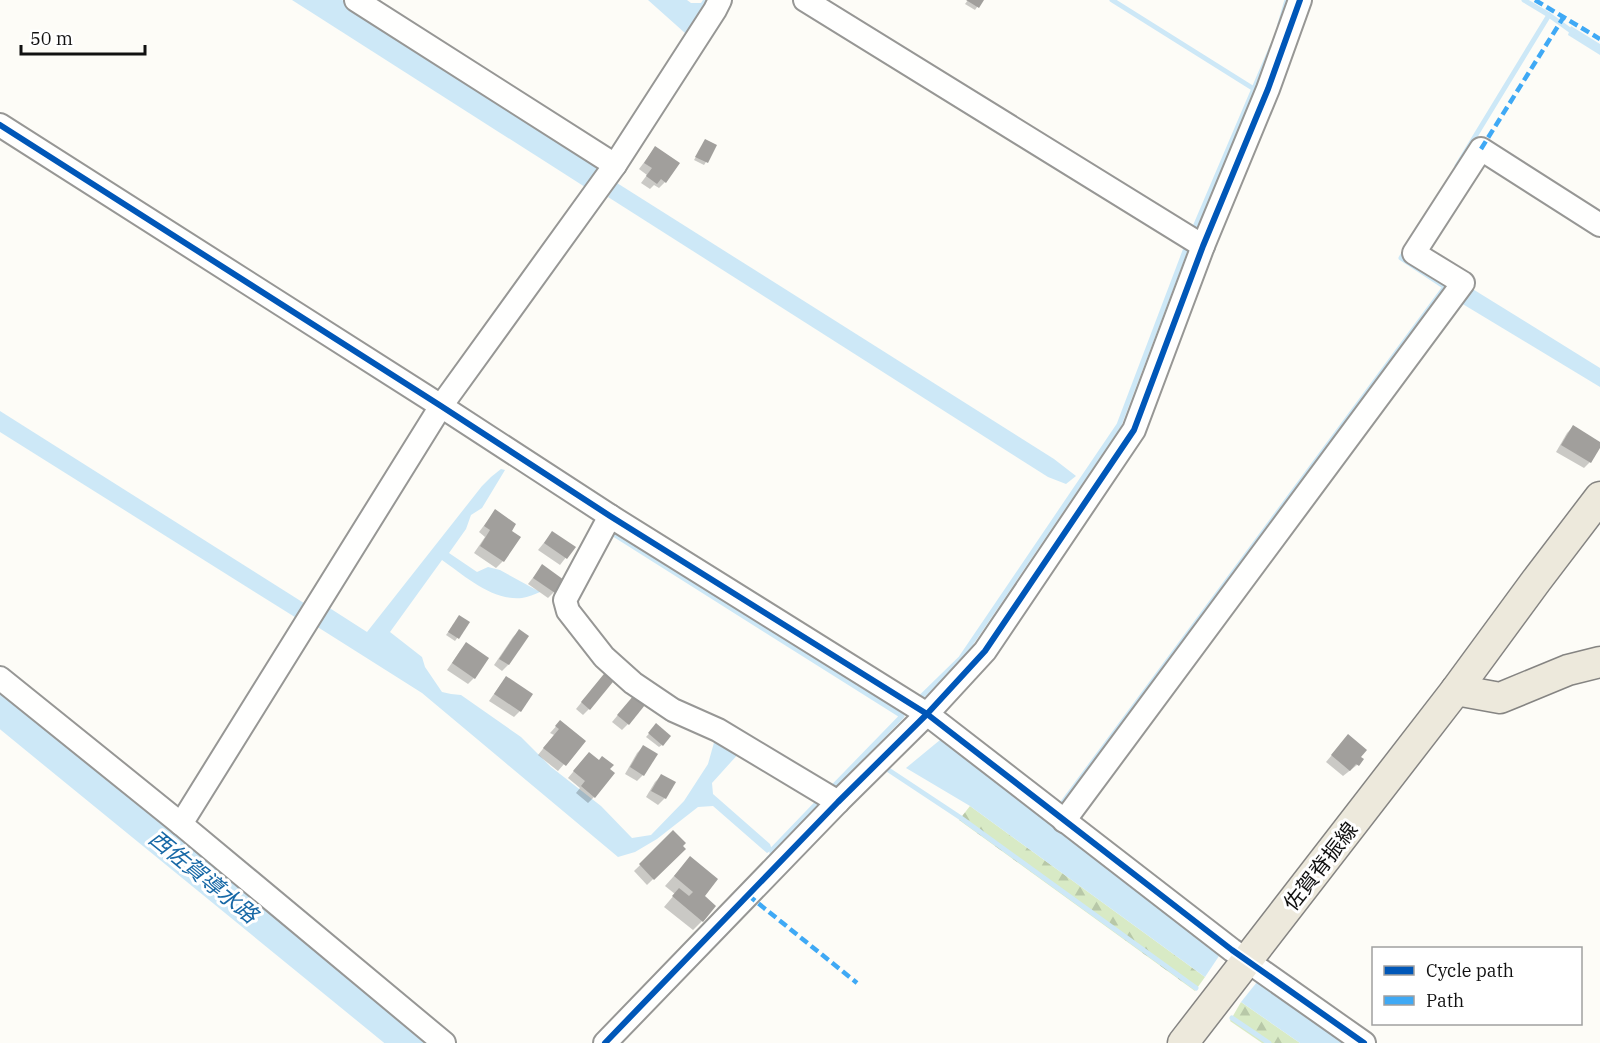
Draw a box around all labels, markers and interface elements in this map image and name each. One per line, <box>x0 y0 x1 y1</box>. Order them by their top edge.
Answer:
scale bar <box>21 18 146 56</box>
text: 50 m <box>30 27 73 50</box>
street label: 佐賀脊振線 <box>1277 816 1363 916</box>
water label: 西佐賀導水路 <box>144 823 266 930</box>
legend <box>1372 947 1582 1025</box>
text: Cycle path <box>1426 959 1514 982</box>
text: Path <box>1426 989 1464 1012</box>

